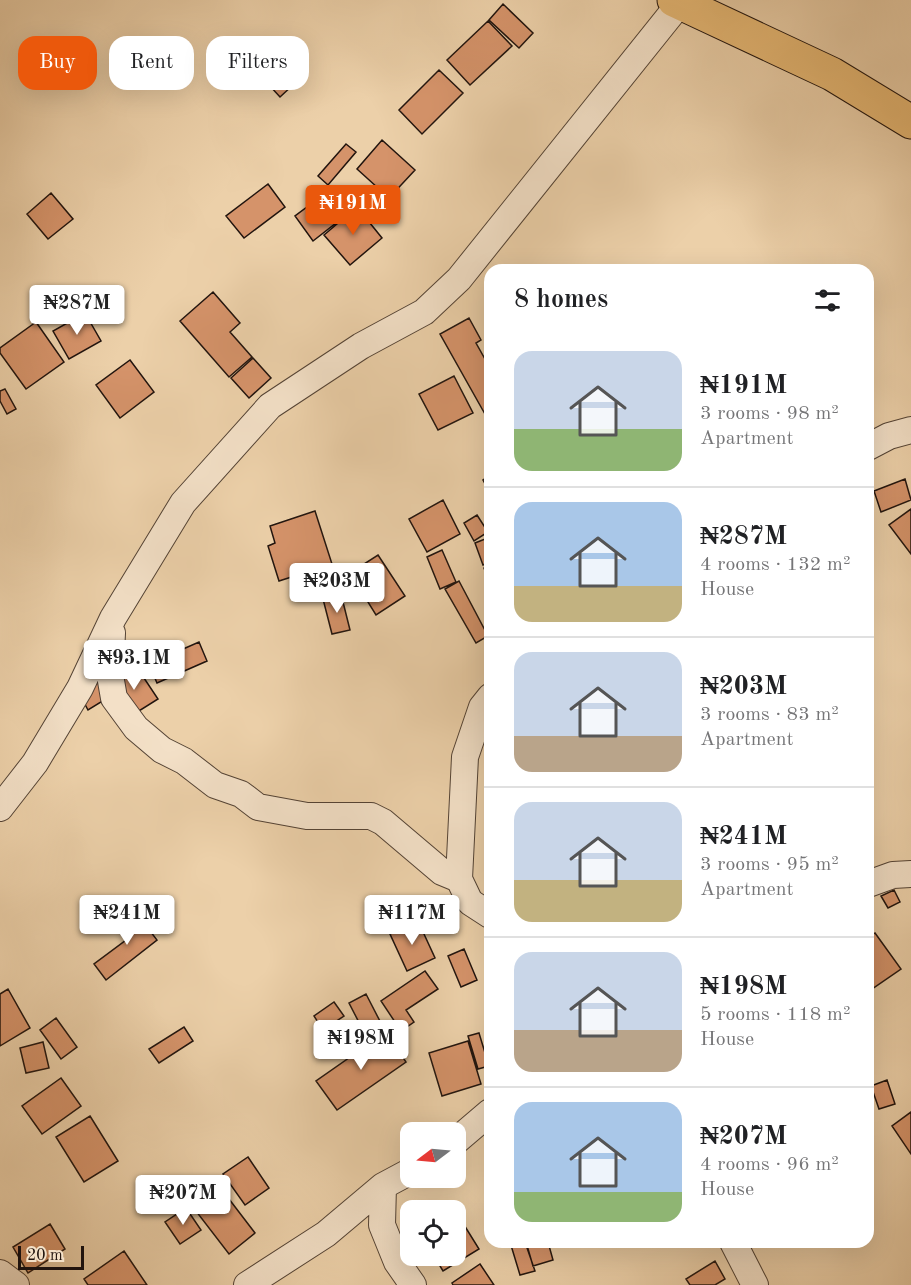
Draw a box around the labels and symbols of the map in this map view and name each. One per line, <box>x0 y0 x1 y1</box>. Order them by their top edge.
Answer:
pin: ₦191M <box>311 185 395 236</box>
pin: ₦287M <box>35 285 119 336</box>
pin: ₦203M <box>295 563 379 614</box>
pin: ₦93.1M <box>85 640 183 691</box>
pin: ₦241M <box>85 895 169 946</box>
pin: ₦117M <box>370 895 454 946</box>
pin: ₦198M <box>319 1020 403 1071</box>
north arrow <box>400 1122 466 1188</box>
pin: ₦207M <box>141 1175 225 1226</box>
scale bar <box>18 1243 84 1270</box>

